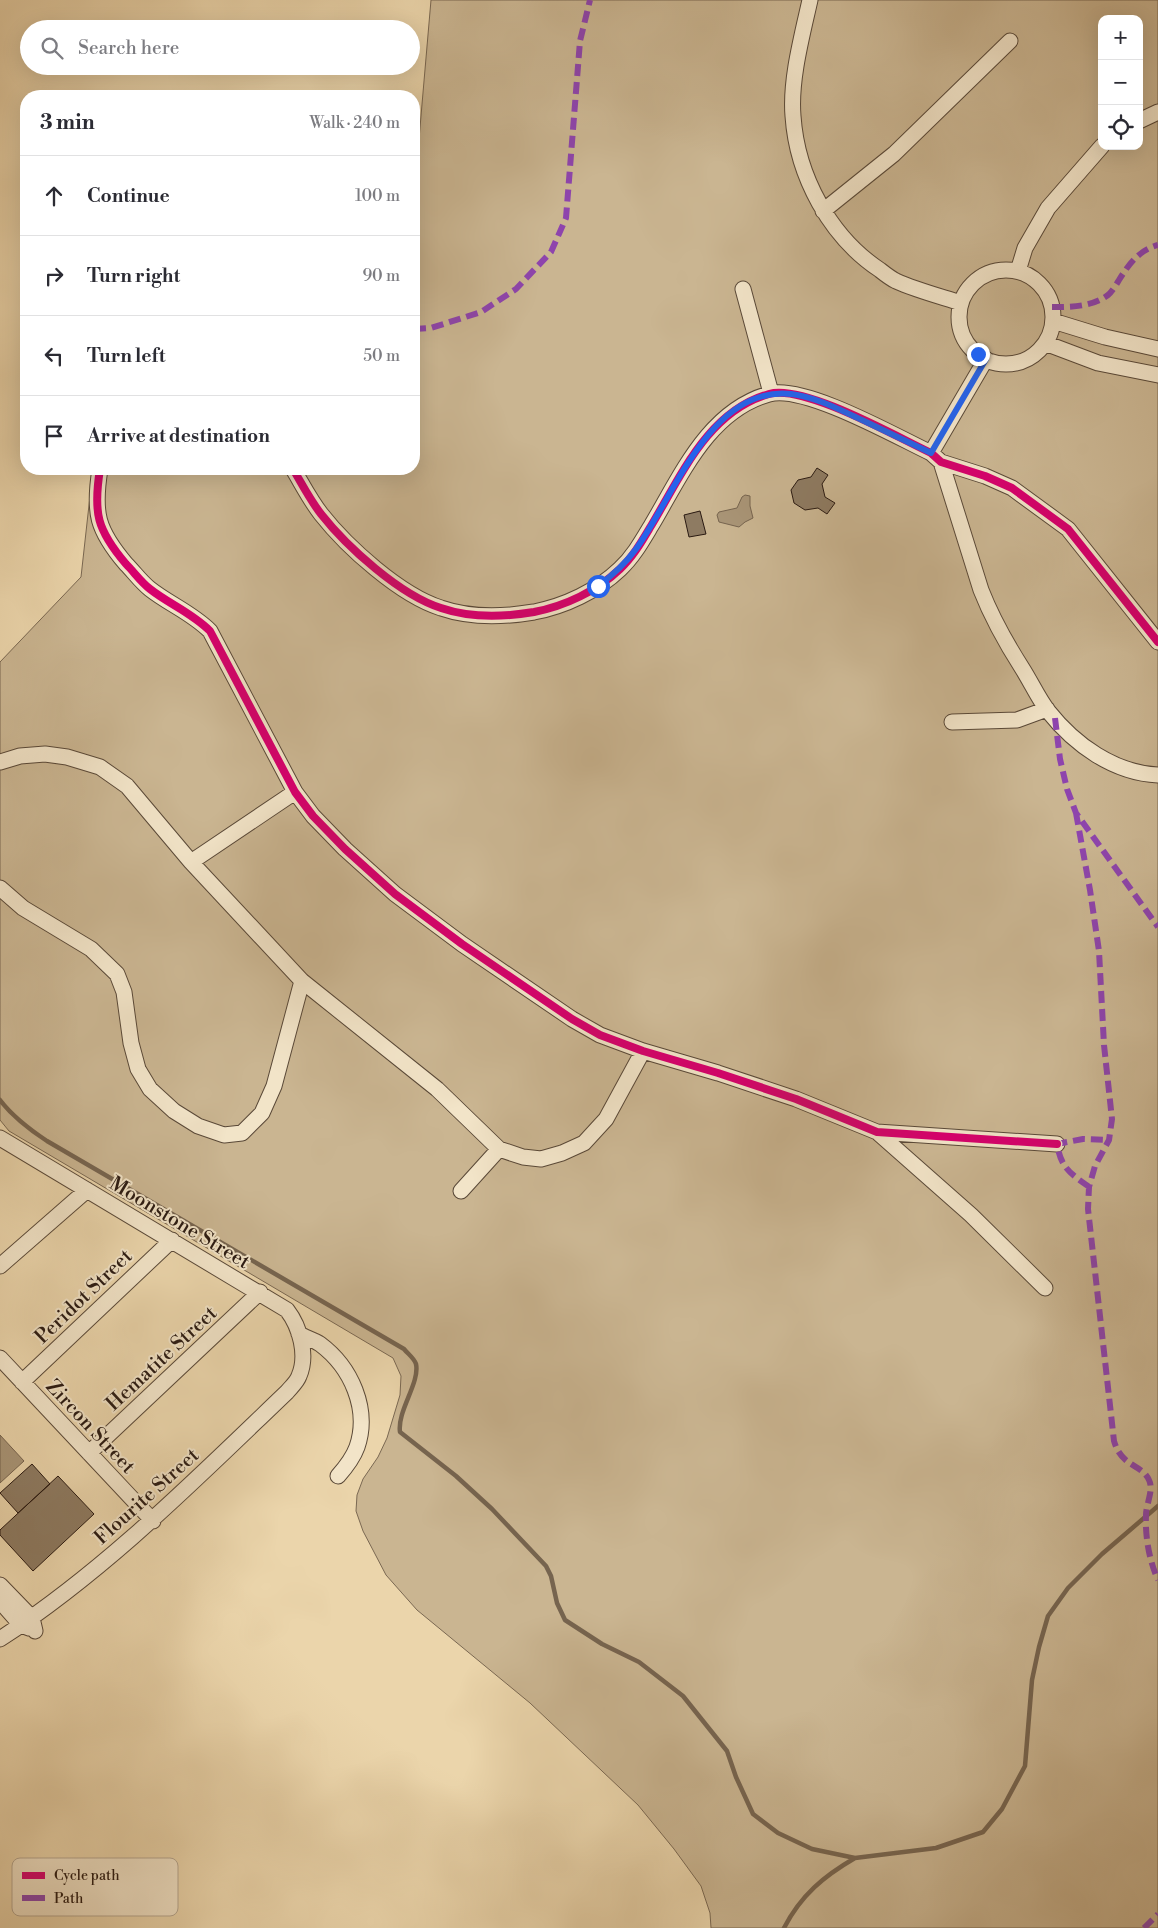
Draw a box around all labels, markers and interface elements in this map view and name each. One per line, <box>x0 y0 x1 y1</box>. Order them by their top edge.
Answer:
map controls <box>1098 15 1143 150</box>
button: + <box>1098 15 1143 60</box>
search box <box>20 20 420 75</box>
icon: search <box>38 34 66 62</box>
text: Search here <box>78 36 179 60</box>
button: − <box>1098 60 1143 105</box>
button: locate <box>1098 105 1143 150</box>
text: 3 min <box>40 110 95 136</box>
text: Walk · 240 m <box>309 113 400 133</box>
icon: ahead <box>40 182 68 210</box>
text: Continue <box>87 184 170 208</box>
text: 100 m <box>355 186 400 206</box>
icon: right <box>40 262 68 290</box>
text: Turn right <box>87 264 180 288</box>
text: 90 m <box>362 266 400 286</box>
icon: left <box>40 342 68 370</box>
route end <box>967 343 990 366</box>
text: Turn left <box>87 344 166 368</box>
text: 50 m <box>363 346 400 366</box>
icon: arrive <box>40 422 68 450</box>
text: Arrive at destination <box>87 424 270 448</box>
route start <box>587 575 610 598</box>
street label: Moonstone Street <box>104 1171 254 1275</box>
street label: Peridot Street <box>30 1244 138 1350</box>
street label: Hematite Street <box>101 1301 223 1417</box>
street label: Zircon Street <box>40 1375 140 1479</box>
street label: Flourite Street <box>89 1443 205 1551</box>
legend <box>12 1858 178 1916</box>
text: Cycle path <box>54 1867 120 1885</box>
text: Path <box>54 1890 84 1908</box>

